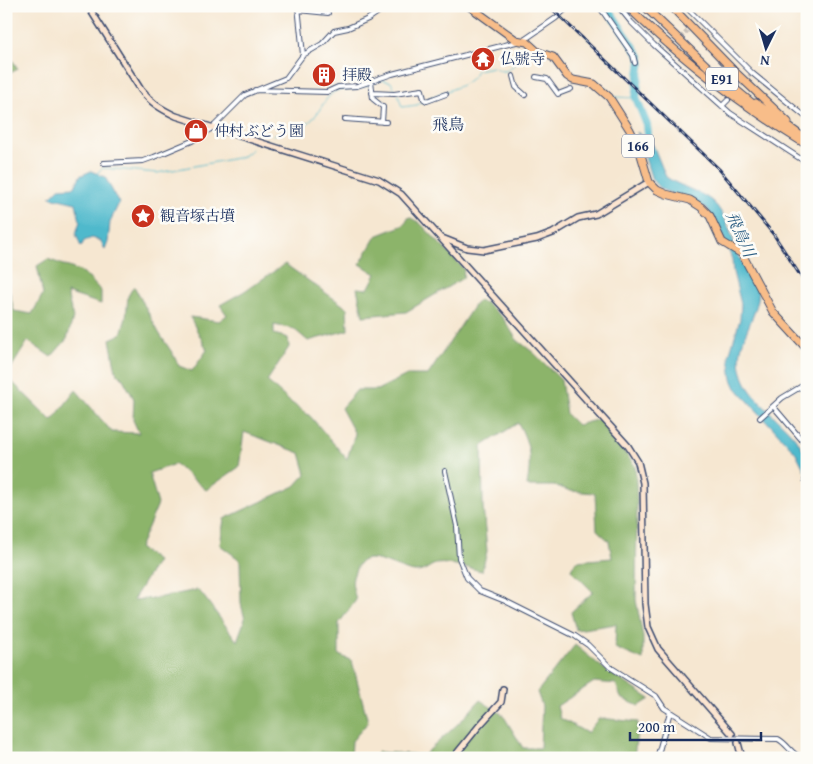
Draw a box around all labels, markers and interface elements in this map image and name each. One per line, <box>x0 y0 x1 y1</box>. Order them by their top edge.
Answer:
north arrow <box>740 22 790 72</box>
temple icon: 仏號寺 <box>470 46 496 72</box>
place label: 仏號寺 <box>500 48 545 69</box>
text: N <box>759 51 770 71</box>
building icon: 拝殿 <box>311 62 337 88</box>
place label: 拝殿 <box>342 64 372 85</box>
road number: E91 <box>706 68 738 90</box>
district label: 飛鳥 <box>432 112 464 136</box>
shop icon: 仲村ぶどう園 <box>183 118 209 144</box>
place label: 仲村ぶどう園 <box>214 120 304 141</box>
road number: 166 <box>622 134 654 158</box>
place icon: 観音塚古墳 <box>130 203 156 229</box>
place label: 観音塚古墳 <box>160 205 235 226</box>
water label: 飛鳥川 <box>720 207 763 263</box>
scale bar <box>630 709 762 741</box>
text: 200 m <box>638 716 676 737</box>

